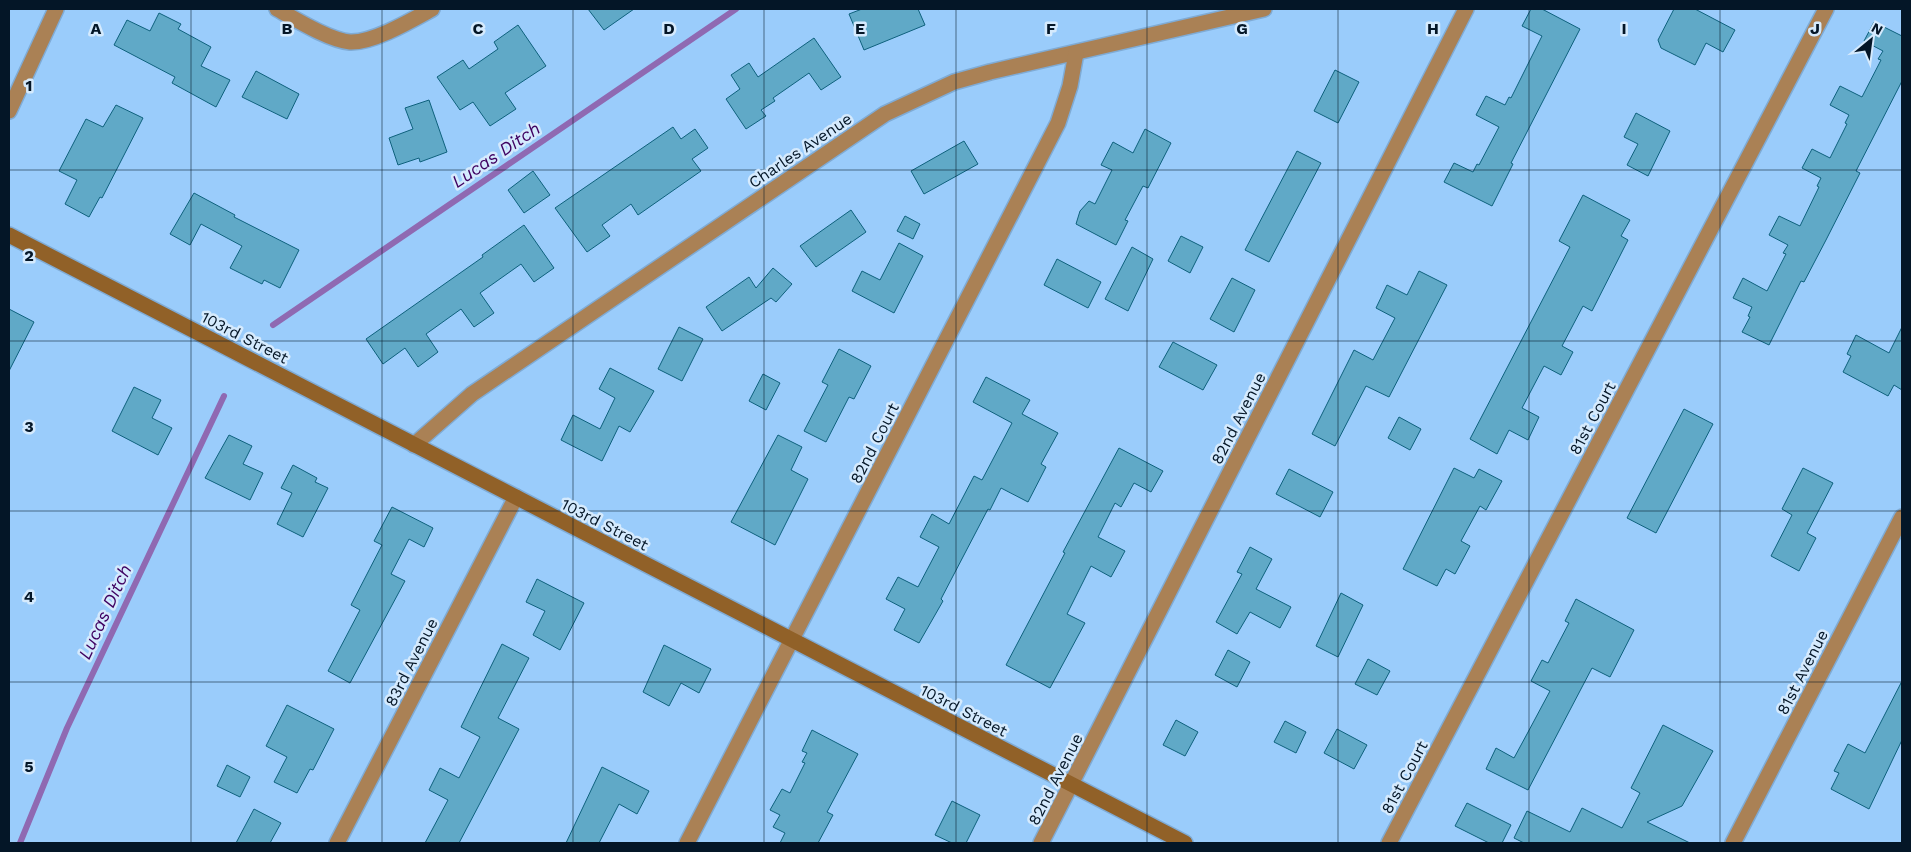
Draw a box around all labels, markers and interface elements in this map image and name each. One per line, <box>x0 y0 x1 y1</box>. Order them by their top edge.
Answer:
north arrow <box>1846 15 1896 65</box>
text: A <box>91 19 102 38</box>
text: B <box>282 19 293 38</box>
text: C <box>473 19 484 38</box>
text: D <box>663 19 675 38</box>
text: E <box>855 19 865 38</box>
text: F <box>1046 19 1056 38</box>
text: G <box>1236 19 1248 38</box>
text: H <box>1427 19 1439 38</box>
text: I <box>1621 19 1627 38</box>
text: J <box>1810 19 1820 38</box>
text: N <box>1869 19 1886 38</box>
text: 1 <box>26 76 32 95</box>
street label: Charles Avenue <box>745 109 856 192</box>
water label: Lucas Ditch <box>448 117 544 192</box>
text: 2 <box>24 246 34 265</box>
street label: 103rd Street <box>198 307 292 368</box>
street label: 82nd Avenue <box>1207 369 1270 467</box>
street label: 81st Court <box>1565 378 1620 458</box>
street label: 82nd Court <box>846 400 903 487</box>
text: 3 <box>24 417 34 436</box>
street label: 103rd Street <box>558 494 652 555</box>
water label: Lucas Ditch <box>73 561 136 662</box>
text: 4 <box>24 587 34 606</box>
street label: 83rd Avenue <box>381 615 442 710</box>
street label: 81st Avenue <box>1773 627 1832 718</box>
street label: 103rd Street <box>917 680 1011 741</box>
street label: 82nd Avenue <box>1024 730 1087 828</box>
street label: 81st Court <box>1377 737 1432 817</box>
text: 5 <box>24 757 34 776</box>

